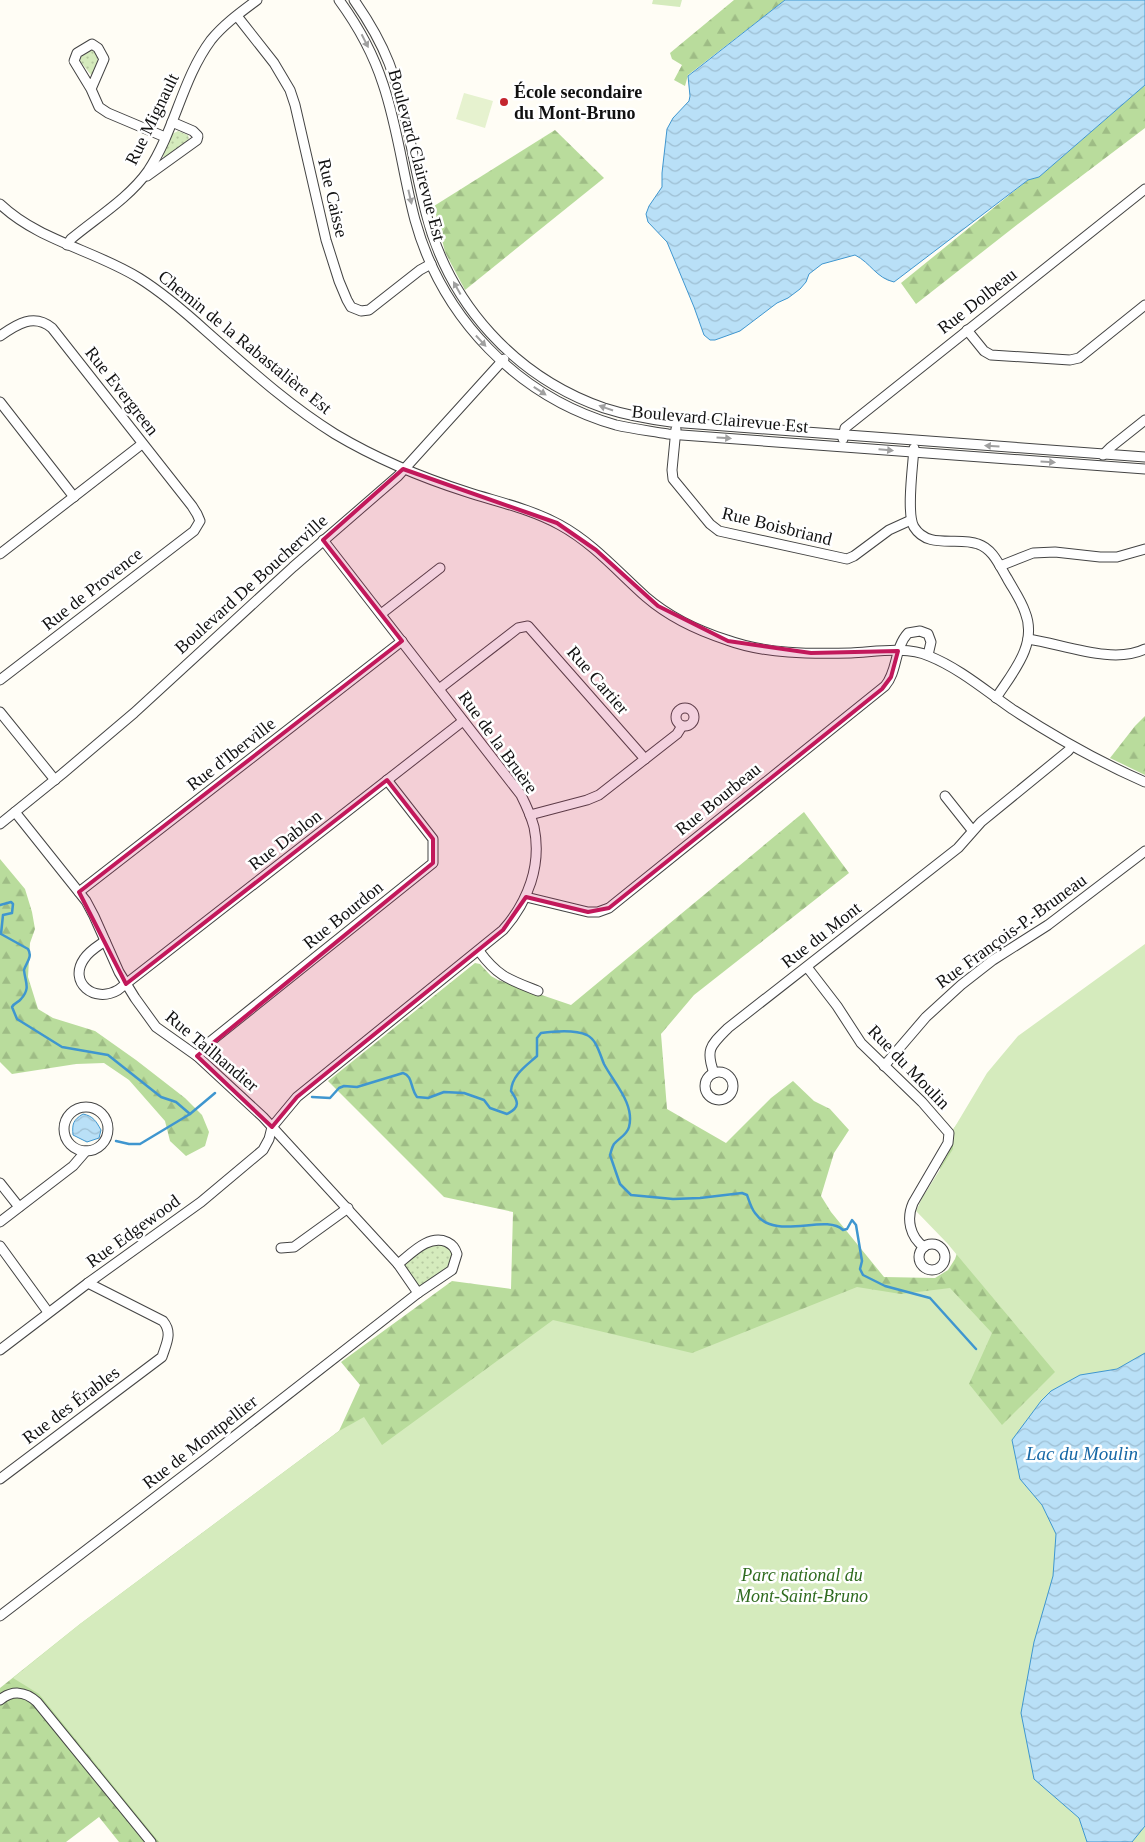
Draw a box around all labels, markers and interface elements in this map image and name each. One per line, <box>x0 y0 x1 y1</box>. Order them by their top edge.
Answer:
one-way arrow <box>361 34 369 48</box>
street label: Boulevard Clairevue Est <box>384 67 450 243</box>
street label: Rue Mignault <box>121 70 183 168</box>
place label: École secondaire du Mont-Bruno <box>514 81 642 123</box>
marker: École secondaire du Mont-Bruno <box>498 96 510 108</box>
street label: Rue Caisse <box>314 157 352 239</box>
one-way arrow <box>406 189 414 204</box>
street label: Rue Dolbeau <box>934 264 1020 338</box>
street label: Chemin de la Rabastalière Est <box>154 266 336 418</box>
one-way arrow <box>453 281 461 296</box>
one-way arrow <box>475 334 487 346</box>
street label: Rue Evergreen <box>81 343 163 439</box>
one-way arrow <box>534 386 547 396</box>
street label: Boulevard Clairevue Est <box>631 401 809 437</box>
one-way arrow <box>598 404 613 411</box>
one-way arrow <box>716 434 732 442</box>
one-way arrow <box>983 441 999 449</box>
one-way arrow <box>878 447 894 455</box>
one-way arrow <box>1040 458 1056 466</box>
street label: Rue Boisbriand <box>720 503 834 549</box>
street label: Boulevard De Boucherville <box>171 510 331 658</box>
street label: Rue de Provence <box>38 544 146 634</box>
street label: Rue Cartier <box>563 642 633 718</box>
street label: Rue de la Bruère <box>454 687 542 797</box>
street label: Rue d'Iberville <box>183 713 279 795</box>
street label: Rue Bourbeau <box>671 759 765 839</box>
street label: Rue Dablon <box>245 805 325 875</box>
street label: Rue François-P.-Bruneau <box>932 870 1090 992</box>
street label: Rue Bourdon <box>299 877 387 953</box>
street label: Rue du Mont <box>777 898 865 972</box>
street label: Rue Tailhandier <box>162 1006 262 1096</box>
street label: Rue du Moulin <box>864 1021 954 1113</box>
street label: Rue Edgewood <box>82 1190 184 1272</box>
street label: Rue des Érables <box>18 1361 123 1448</box>
street label: Rue de Montpellier <box>139 1391 261 1493</box>
water label: Lac du Moulin <box>1025 1443 1138 1464</box>
park label: Parc national du Mont-Saint-Bruno <box>735 1565 868 1606</box>

